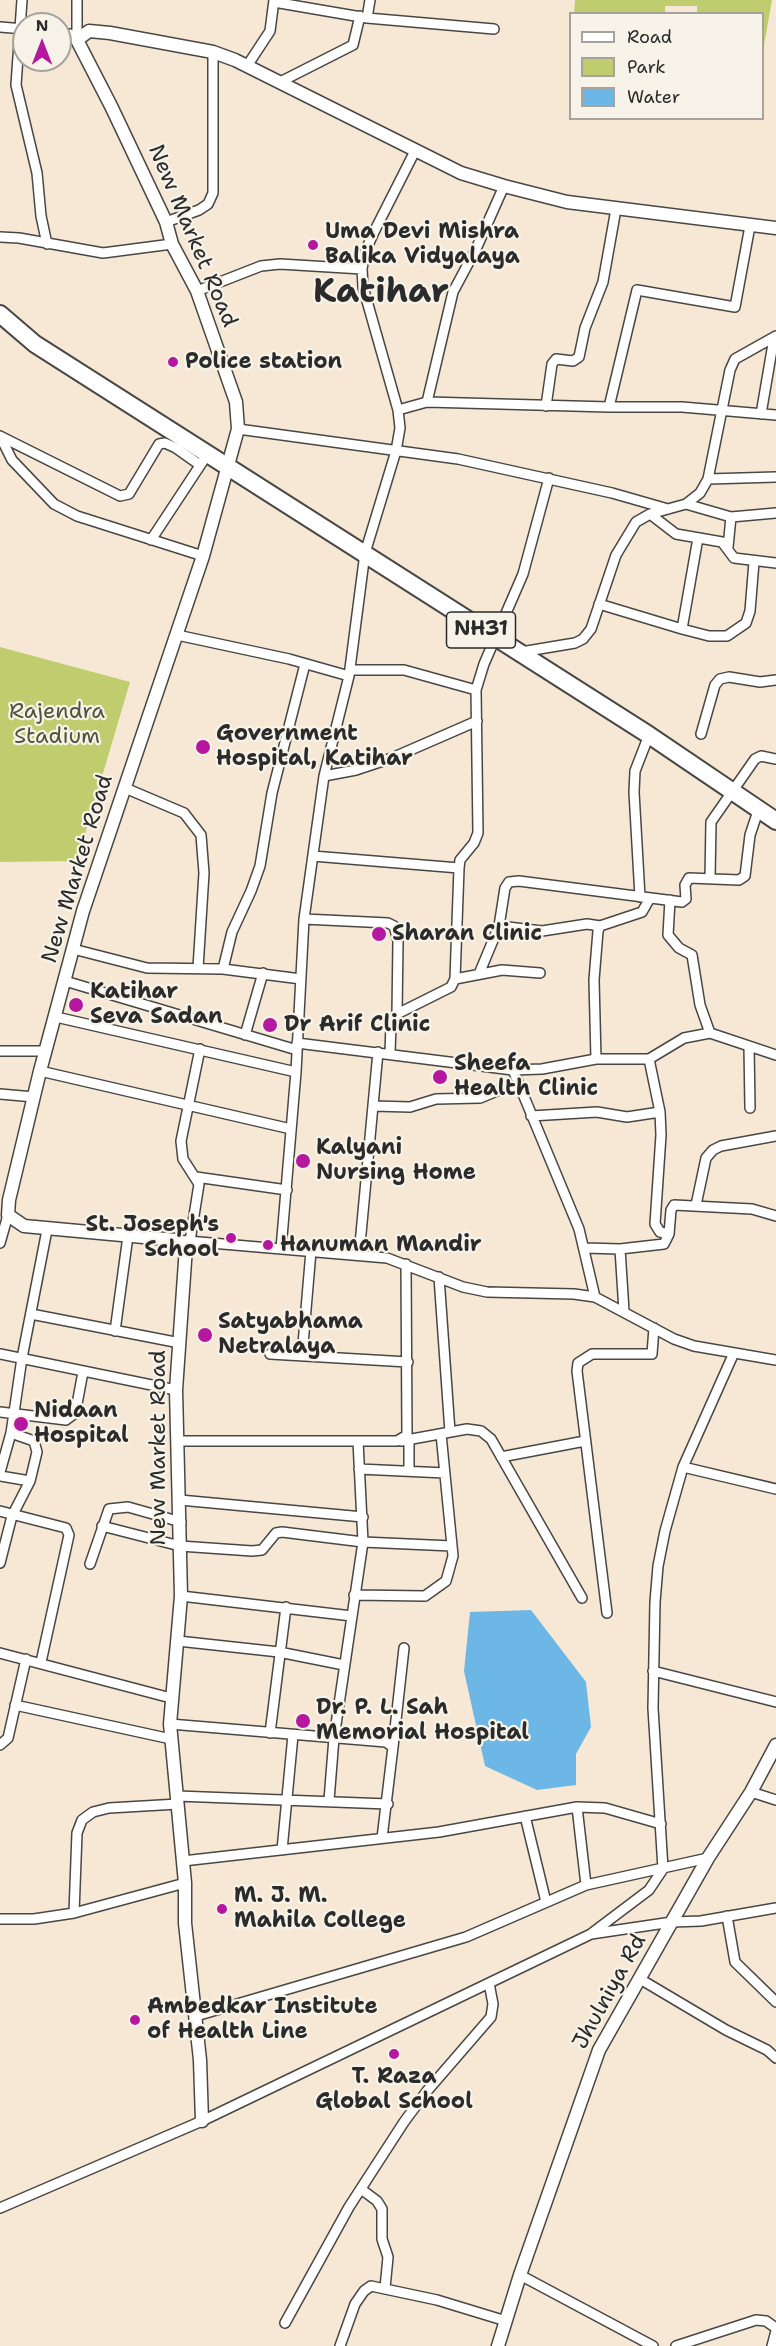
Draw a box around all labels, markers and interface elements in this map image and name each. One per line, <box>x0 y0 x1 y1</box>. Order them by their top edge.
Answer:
north arrow <box>12 12 72 72</box>
legend <box>569 12 764 120</box>
text: N <box>36 15 48 36</box>
text: Road <box>627 25 672 49</box>
text: Park <box>627 55 666 79</box>
text: Water <box>627 85 680 109</box>
street label: New Market Road <box>142 141 242 331</box>
place label: Uma Devi Mishra Balika Vidyalaya <box>325 219 520 270</box>
marker: Uma Devi Mishra Balika Vidyalaya <box>306 238 320 252</box>
district label: Katihar <box>313 273 449 313</box>
place label: Police station <box>185 349 342 375</box>
marker: Police station <box>166 355 180 369</box>
road number: NH31 <box>446 612 516 648</box>
park label: Rajendra Stadium <box>9 699 105 750</box>
place label: Government Hospital, Katihar <box>216 721 413 772</box>
marker: Government Hospital, Katihar <box>194 738 212 756</box>
street label: New Market Road <box>37 772 119 966</box>
place label: Sharan Clinic <box>392 921 542 947</box>
marker: Sharan Clinic <box>370 925 388 943</box>
place label: Katihar Seva Sadan <box>90 979 223 1030</box>
marker: Katihar Seva Sadan <box>67 996 85 1014</box>
place label: Dr Arif Clinic <box>284 1012 430 1038</box>
marker: Dr Arif Clinic <box>261 1016 279 1034</box>
place label: Sheefa Health Clinic <box>454 1051 598 1102</box>
marker: Sheefa Health Clinic <box>431 1068 449 1086</box>
place label: Kalyani Nursing Home <box>316 1135 476 1186</box>
marker: Kalyani Nursing Home <box>294 1152 312 1170</box>
place label: St. Joseph's School <box>86 1212 219 1264</box>
marker: St. Joseph's School <box>224 1231 238 1245</box>
place label: Hanuman Mandir <box>280 1232 482 1258</box>
marker: Hanuman Mandir <box>261 1238 275 1252</box>
place label: Satyabhama Netralaya <box>218 1309 363 1360</box>
marker: Satyabhama Netralaya <box>196 1326 214 1344</box>
street label: New Market Road <box>146 1350 172 1546</box>
place label: Nidaan Hospital <box>34 1398 129 1450</box>
marker: Nidaan Hospital <box>12 1415 30 1433</box>
place label: Dr. P. L. Sah Memorial Hospital <box>316 1695 529 1747</box>
marker: Dr. P. L. Sah Memorial Hospital <box>294 1712 312 1730</box>
place label: M. J. M. Mahila College <box>234 1883 406 1934</box>
marker: M. J. M. Mahila College <box>215 1902 229 1916</box>
street label: Jhulniya Rd <box>568 1930 652 2054</box>
place label: Ambedkar Institute of Health Line <box>147 1994 378 2046</box>
marker: Ambedkar Institute of Health Line <box>128 2013 142 2027</box>
marker: T. Raza Global School <box>387 2047 401 2061</box>
place label: T. Raza Global School <box>315 2064 473 2116</box>

